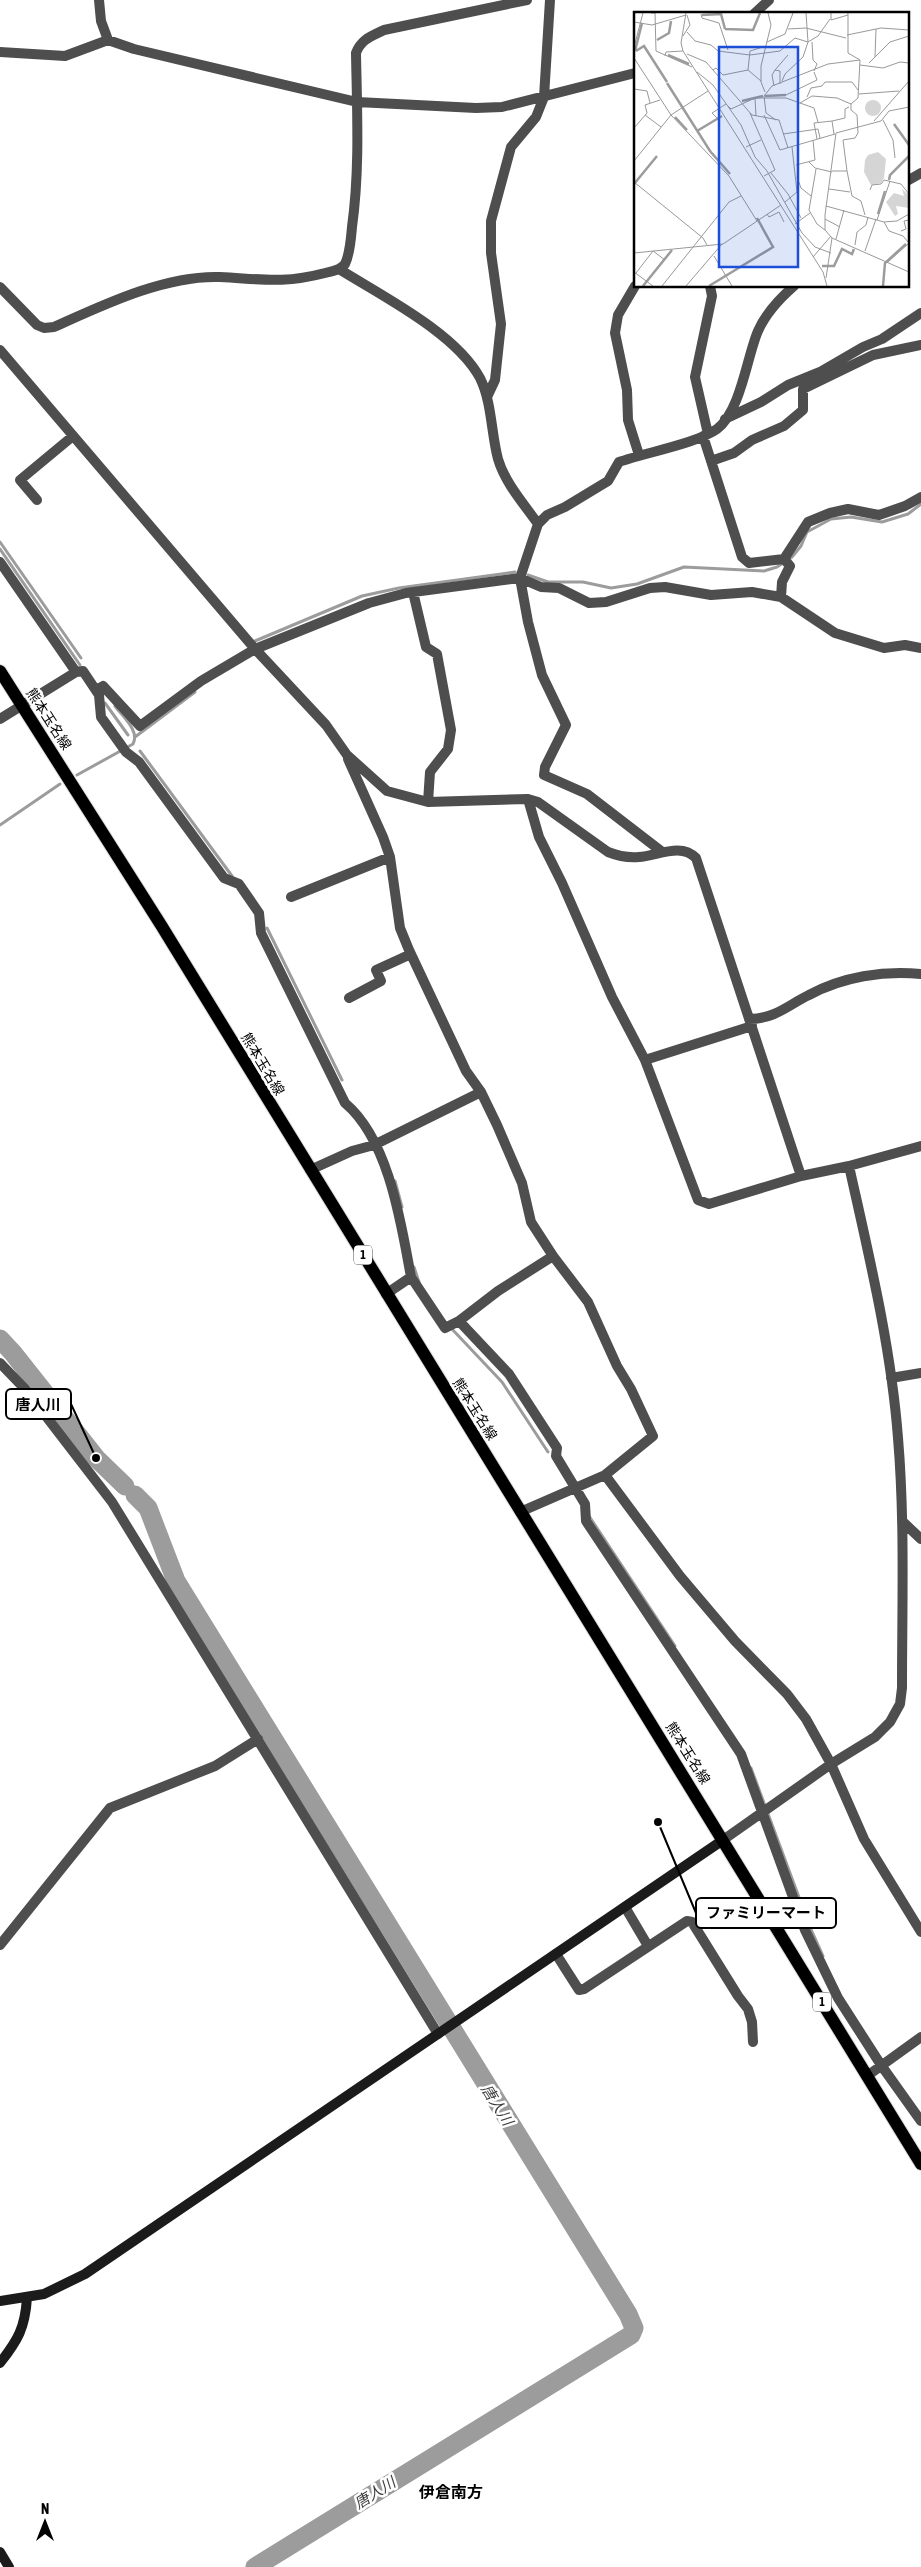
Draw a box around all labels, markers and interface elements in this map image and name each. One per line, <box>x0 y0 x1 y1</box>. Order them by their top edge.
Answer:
inset map <box>634 12 908 288</box>
street label: 熊本玉名線 <box>23 685 75 753</box>
street label: 熊本玉名線 <box>238 1030 288 1098</box>
road number: 1 <box>354 1246 372 1264</box>
street label: 熊本玉名線 <box>450 1375 500 1443</box>
callout: 唐人川 <box>6 1389 71 1419</box>
text: 唐人川 <box>15 1396 61 1413</box>
street label: 熊本玉名線 <box>663 1719 713 1787</box>
callout: ファミリーマート <box>696 1898 836 1928</box>
text: ファミリーマート <box>706 1904 826 1921</box>
road number: 1 <box>813 1992 831 2011</box>
water label: 唐人川 <box>478 2081 518 2130</box>
water label: 唐人川 <box>351 2472 400 2512</box>
district label: 伊倉南方 <box>418 2483 483 2501</box>
north arrow <box>20 2497 70 2547</box>
text: N <box>41 2501 49 2517</box>

